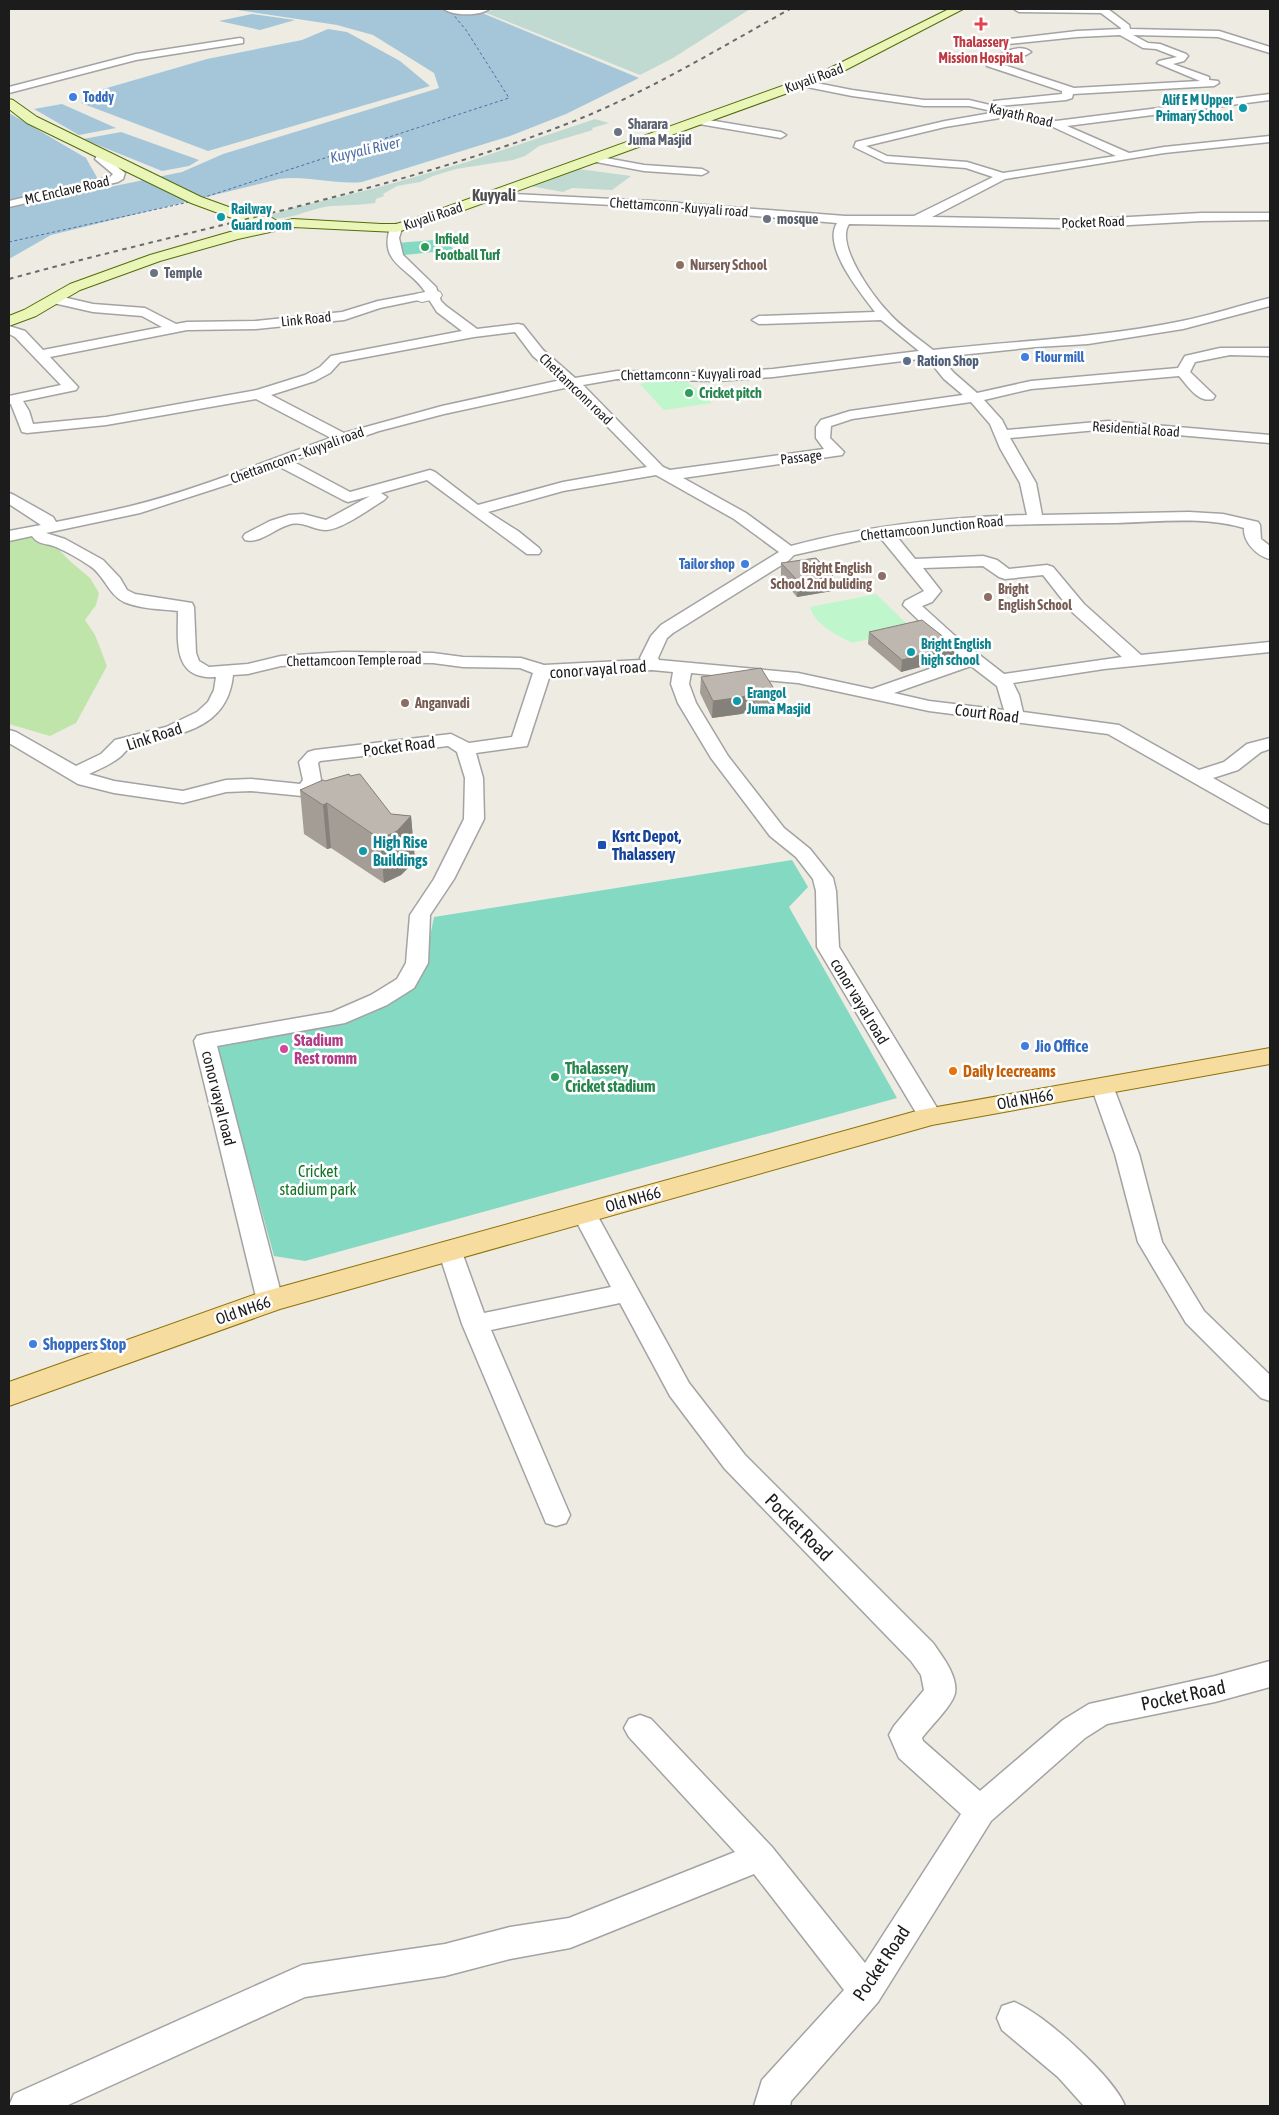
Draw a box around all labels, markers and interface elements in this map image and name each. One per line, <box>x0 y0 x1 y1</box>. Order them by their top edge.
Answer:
marker: Thalassery Mission Hospital <box>974 17 988 31</box>
place label: Thalassery Mission Hospital <box>939 34 1024 66</box>
street label: Kuyali Road <box>783 60 845 96</box>
place label: Toddy <box>83 89 114 105</box>
marker: Toddy <box>67 91 79 103</box>
place label: Alif E M Upper Primary School <box>1156 92 1234 124</box>
street label: Kayath Road <box>988 100 1054 130</box>
marker: Alif E M Upper Primary School <box>1237 102 1249 114</box>
place label: Sharara Juma Masjid <box>627 116 692 148</box>
marker: Sharara Juma Masjid <box>612 126 624 138</box>
water label: Kuyyali River <box>328 133 402 166</box>
street label: MC Enclave Road <box>23 172 111 208</box>
district label: Kuyyali <box>472 186 516 204</box>
street label: Chettamconn -Kuyyali road <box>609 194 749 220</box>
street label: Kuyali Road <box>401 199 465 233</box>
place label: Railway Guard room <box>231 201 292 233</box>
marker: Railway Guard room <box>215 211 227 223</box>
place label: mosque <box>777 211 818 227</box>
marker: mosque <box>761 213 773 225</box>
street label: Pocket Road <box>1061 213 1125 231</box>
place label: Infield Football Turf <box>435 231 500 263</box>
marker: Infield Football Turf <box>419 241 431 253</box>
place label: Nursery School <box>690 257 767 273</box>
marker: Nursery School <box>674 259 686 271</box>
place label: Temple <box>164 265 202 281</box>
marker: Temple <box>148 267 160 279</box>
street label: Link Road <box>280 308 332 330</box>
place label: Flour mill <box>1035 349 1085 365</box>
street label: Chettamconn road <box>536 350 616 428</box>
marker: Flour mill <box>1019 351 1031 363</box>
place label: Ration Shop <box>917 353 979 369</box>
marker: Ration Shop <box>901 355 913 367</box>
street label: Chettamconn - Kuyyali road <box>620 365 762 383</box>
place label: Cricket pitch <box>699 385 762 401</box>
marker: Cricket pitch <box>683 387 695 399</box>
street label: Residential Road <box>1092 418 1180 440</box>
street label: Chettamconn - Kuyyali road <box>228 423 366 487</box>
street label: Passage <box>779 447 823 467</box>
street label: Chettamcoon Junction Road <box>860 513 1004 543</box>
place label: Tailor shop <box>679 556 735 572</box>
marker: Tailor shop <box>739 558 751 570</box>
place label: Bright English School 2nd buliding <box>770 560 873 592</box>
marker: Bright English School 2nd buliding <box>876 570 888 582</box>
place label: Bright English School <box>998 581 1072 613</box>
marker: Bright English School <box>982 591 994 603</box>
place label: Bright English high school <box>921 636 991 668</box>
marker: Bright English high school <box>905 646 917 658</box>
street label: Chettamcoon Temple road <box>286 651 422 669</box>
street label: conor vayal road <box>549 657 647 682</box>
place label: Erangol Juma Masjid <box>746 685 811 717</box>
place label: Anganvadi <box>414 695 470 711</box>
marker: Erangol Juma Masjid <box>731 695 743 707</box>
marker: Anganvadi <box>399 697 411 709</box>
street label: Court Road <box>954 700 1020 726</box>
street label: Link Road <box>124 719 184 753</box>
street label: Pocket Road <box>362 733 436 759</box>
place label: Ksrtc Depot, Thalassery <box>612 827 682 863</box>
place label: High Rise Buildings <box>373 833 428 869</box>
marker: Ksrtc Depot, Thalassery <box>596 839 608 851</box>
marker: High Rise Buildings <box>357 845 369 857</box>
street label: conor vayal road <box>826 955 893 1048</box>
place label: Stadium Rest romm <box>294 1031 357 1067</box>
place label: Jio Office <box>1034 1037 1088 1055</box>
marker: Jio Office <box>1019 1040 1031 1052</box>
marker: Stadium Rest romm <box>278 1043 290 1055</box>
street label: conor vayal road <box>198 1049 239 1148</box>
place label: Thalassery Cricket stadium <box>565 1059 656 1095</box>
place label: Daily Icecreams <box>963 1062 1056 1080</box>
marker: Daily Icecreams <box>947 1065 959 1077</box>
marker: Thalassery Cricket stadium <box>549 1071 561 1083</box>
street label: Old NH66 <box>995 1085 1055 1113</box>
park label: Cricket stadium park <box>279 1162 357 1199</box>
street label: Old NH66 <box>603 1182 663 1216</box>
street label: Old NH66 <box>213 1292 273 1328</box>
place label: Shoppers Stop <box>43 1335 127 1353</box>
marker: Shoppers Stop <box>27 1338 39 1350</box>
street label: Pocket Road <box>761 1489 837 1565</box>
street label: Pocket Road <box>1139 1675 1227 1715</box>
street label: Pocket Road <box>848 1921 914 2005</box>

